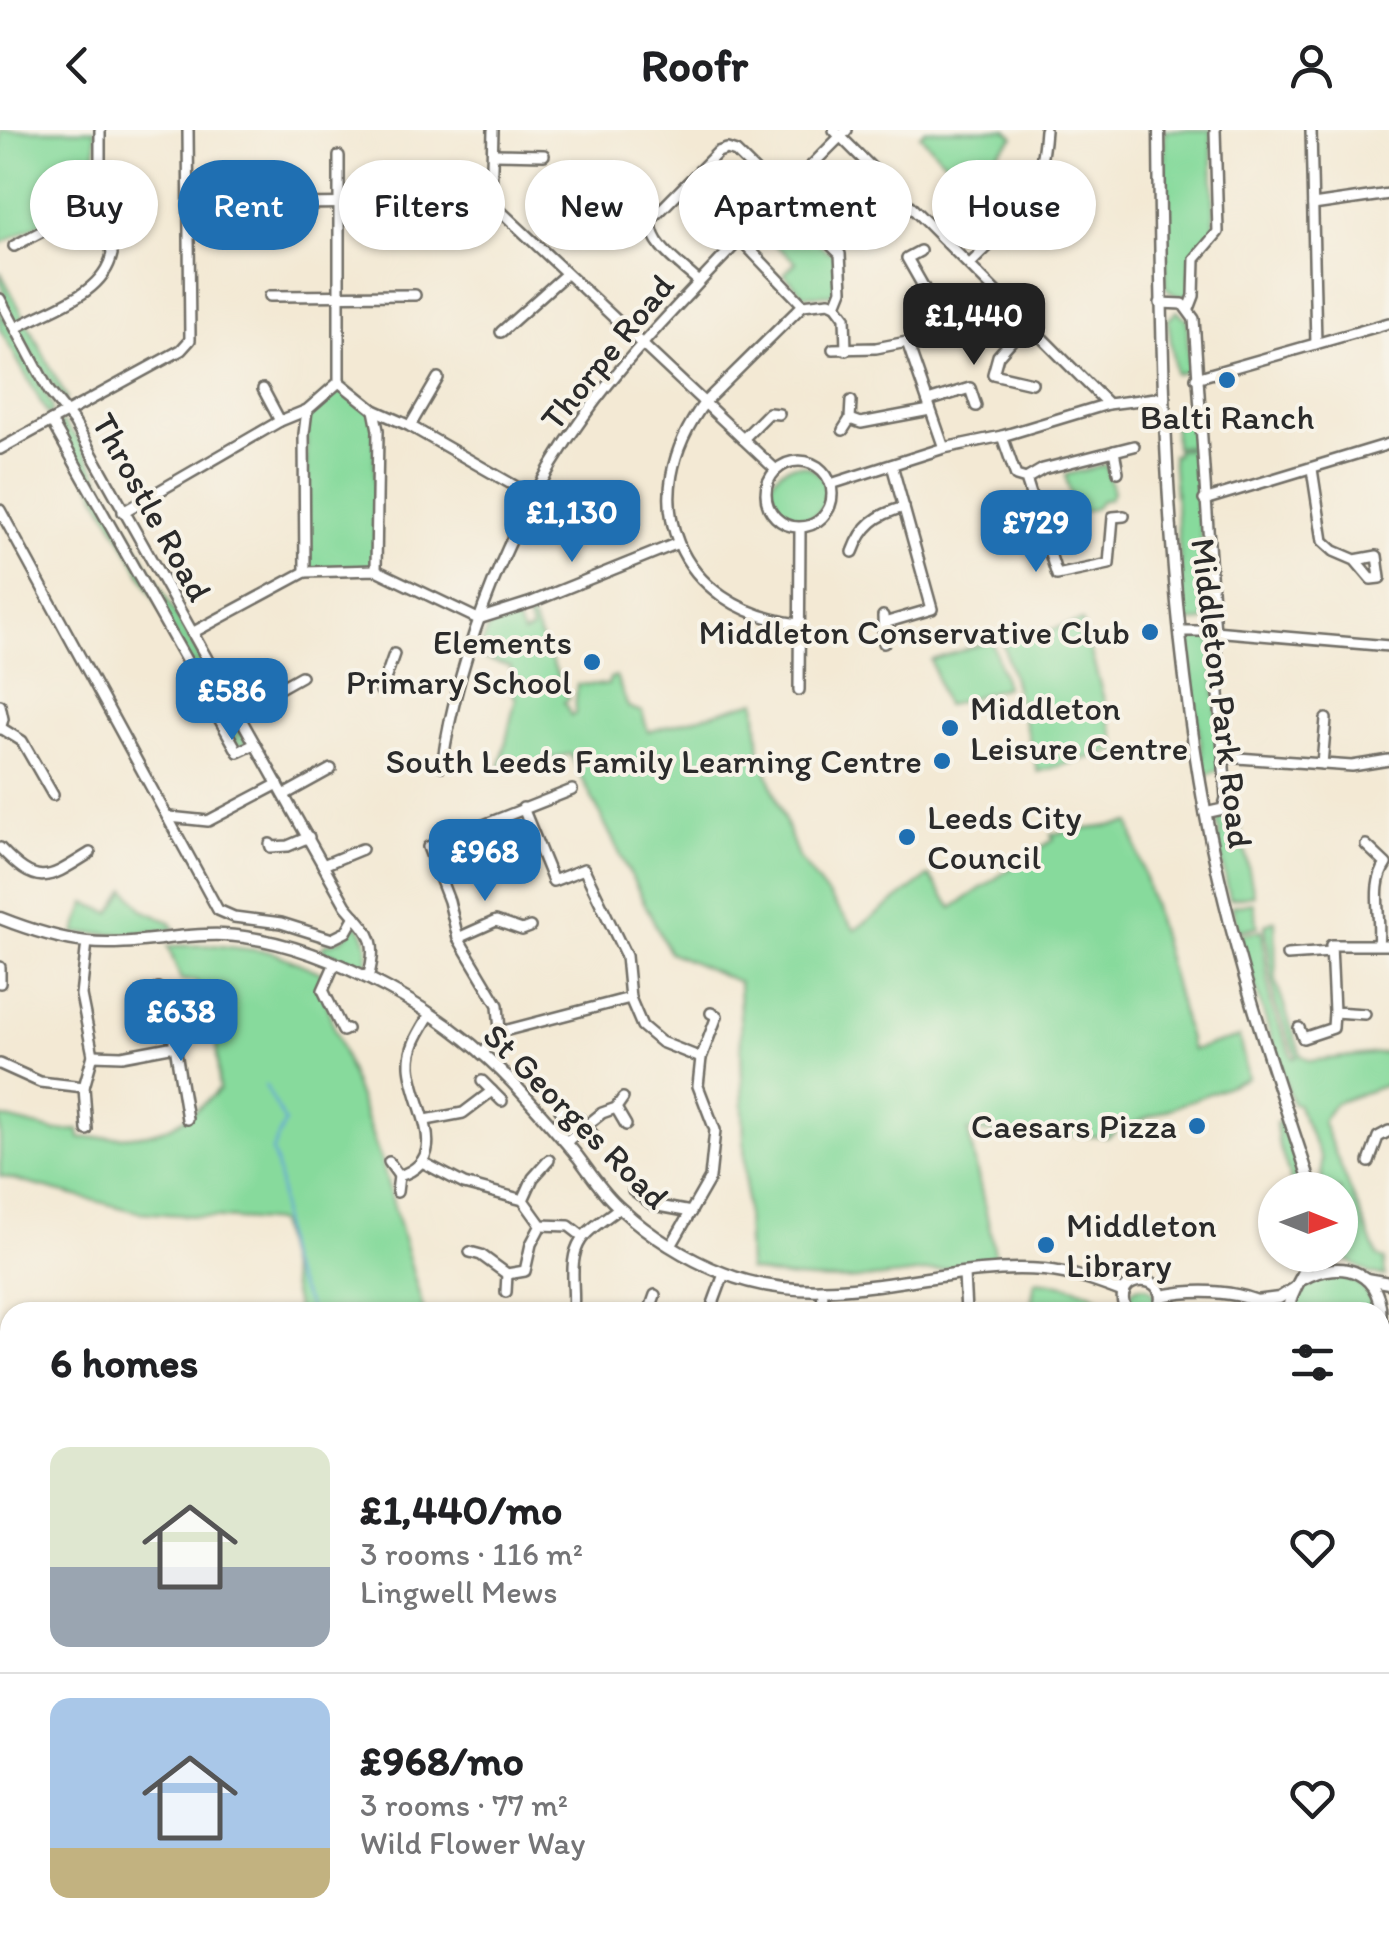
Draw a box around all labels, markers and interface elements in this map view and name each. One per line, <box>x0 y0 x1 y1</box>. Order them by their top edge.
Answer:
icon: back <box>50 38 105 93</box>
text: Roofr <box>641 38 748 92</box>
icon: person <box>1284 38 1339 93</box>
chip: Buy <box>30 160 158 250</box>
chip: Rent <box>178 160 319 250</box>
chip: Filters <box>339 160 505 250</box>
chip: New <box>525 160 659 250</box>
chip: Apartment <box>679 160 912 250</box>
chip: House <box>932 160 1096 250</box>
street label: Thorpe Road <box>531 265 683 439</box>
pin: £1,440 <box>893 283 1055 368</box>
text: £1,440 <box>925 296 1023 334</box>
marker: Balti Ranch <box>1216 369 1238 391</box>
place label: Balti Ranch <box>1140 396 1314 438</box>
street label: Throstle Road <box>83 405 221 609</box>
pin: £1,130 <box>491 480 653 565</box>
pin: £729 <box>977 490 1095 575</box>
text: £1,130 <box>526 493 618 531</box>
text: £729 <box>1003 503 1069 541</box>
street label: Middleton Park Road <box>1182 536 1262 851</box>
place label: Middleton Conservative Club <box>699 611 1130 653</box>
place label: Elements Primary School <box>346 621 572 703</box>
marker: Middleton Conservative Club <box>1139 621 1161 643</box>
marker: Elements Primary School <box>581 651 603 673</box>
pin: £586 <box>173 658 291 743</box>
text: £586 <box>198 671 266 709</box>
place label: Middleton Leisure Centre <box>970 687 1188 769</box>
marker: Middleton Leisure Centre <box>939 717 961 739</box>
place label: South Leeds Family Learning Centre <box>385 740 922 782</box>
marker: South Leeds Family Learning Centre <box>931 750 953 772</box>
place label: Leeds City Council <box>927 796 1082 878</box>
pin: £968 <box>426 819 544 904</box>
marker: Leeds City Council <box>896 826 918 848</box>
text: £968 <box>451 832 519 870</box>
pin: £638 <box>122 979 240 1064</box>
text: £638 <box>146 992 216 1030</box>
street label: St Georges Road <box>474 1014 678 1218</box>
place label: Caesars Pizza <box>971 1105 1177 1147</box>
marker: Caesars Pizza <box>1186 1115 1208 1137</box>
north arrow <box>1258 1172 1358 1272</box>
map controls <box>1258 1172 1358 1272</box>
place label: Middleton Library <box>1066 1204 1217 1286</box>
marker: Middleton Library <box>1035 1234 1057 1256</box>
icon: filters <box>1285 1335 1340 1390</box>
text: 6 homes <box>50 1337 198 1388</box>
text: £1,440/mo <box>360 1484 563 1535</box>
icon: home <box>130 1487 250 1607</box>
icon: heart <box>1285 1520 1340 1575</box>
text: 3 rooms · 116 m² <box>360 1535 583 1573</box>
text: Lingwell Mews <box>360 1573 558 1611</box>
text: £968/mo <box>360 1735 524 1786</box>
icon: home <box>130 1738 250 1858</box>
icon: heart <box>1285 1771 1340 1826</box>
text: 3 rooms · 77 m² <box>360 1786 568 1824</box>
text: Wild Flower Way <box>360 1824 585 1862</box>

